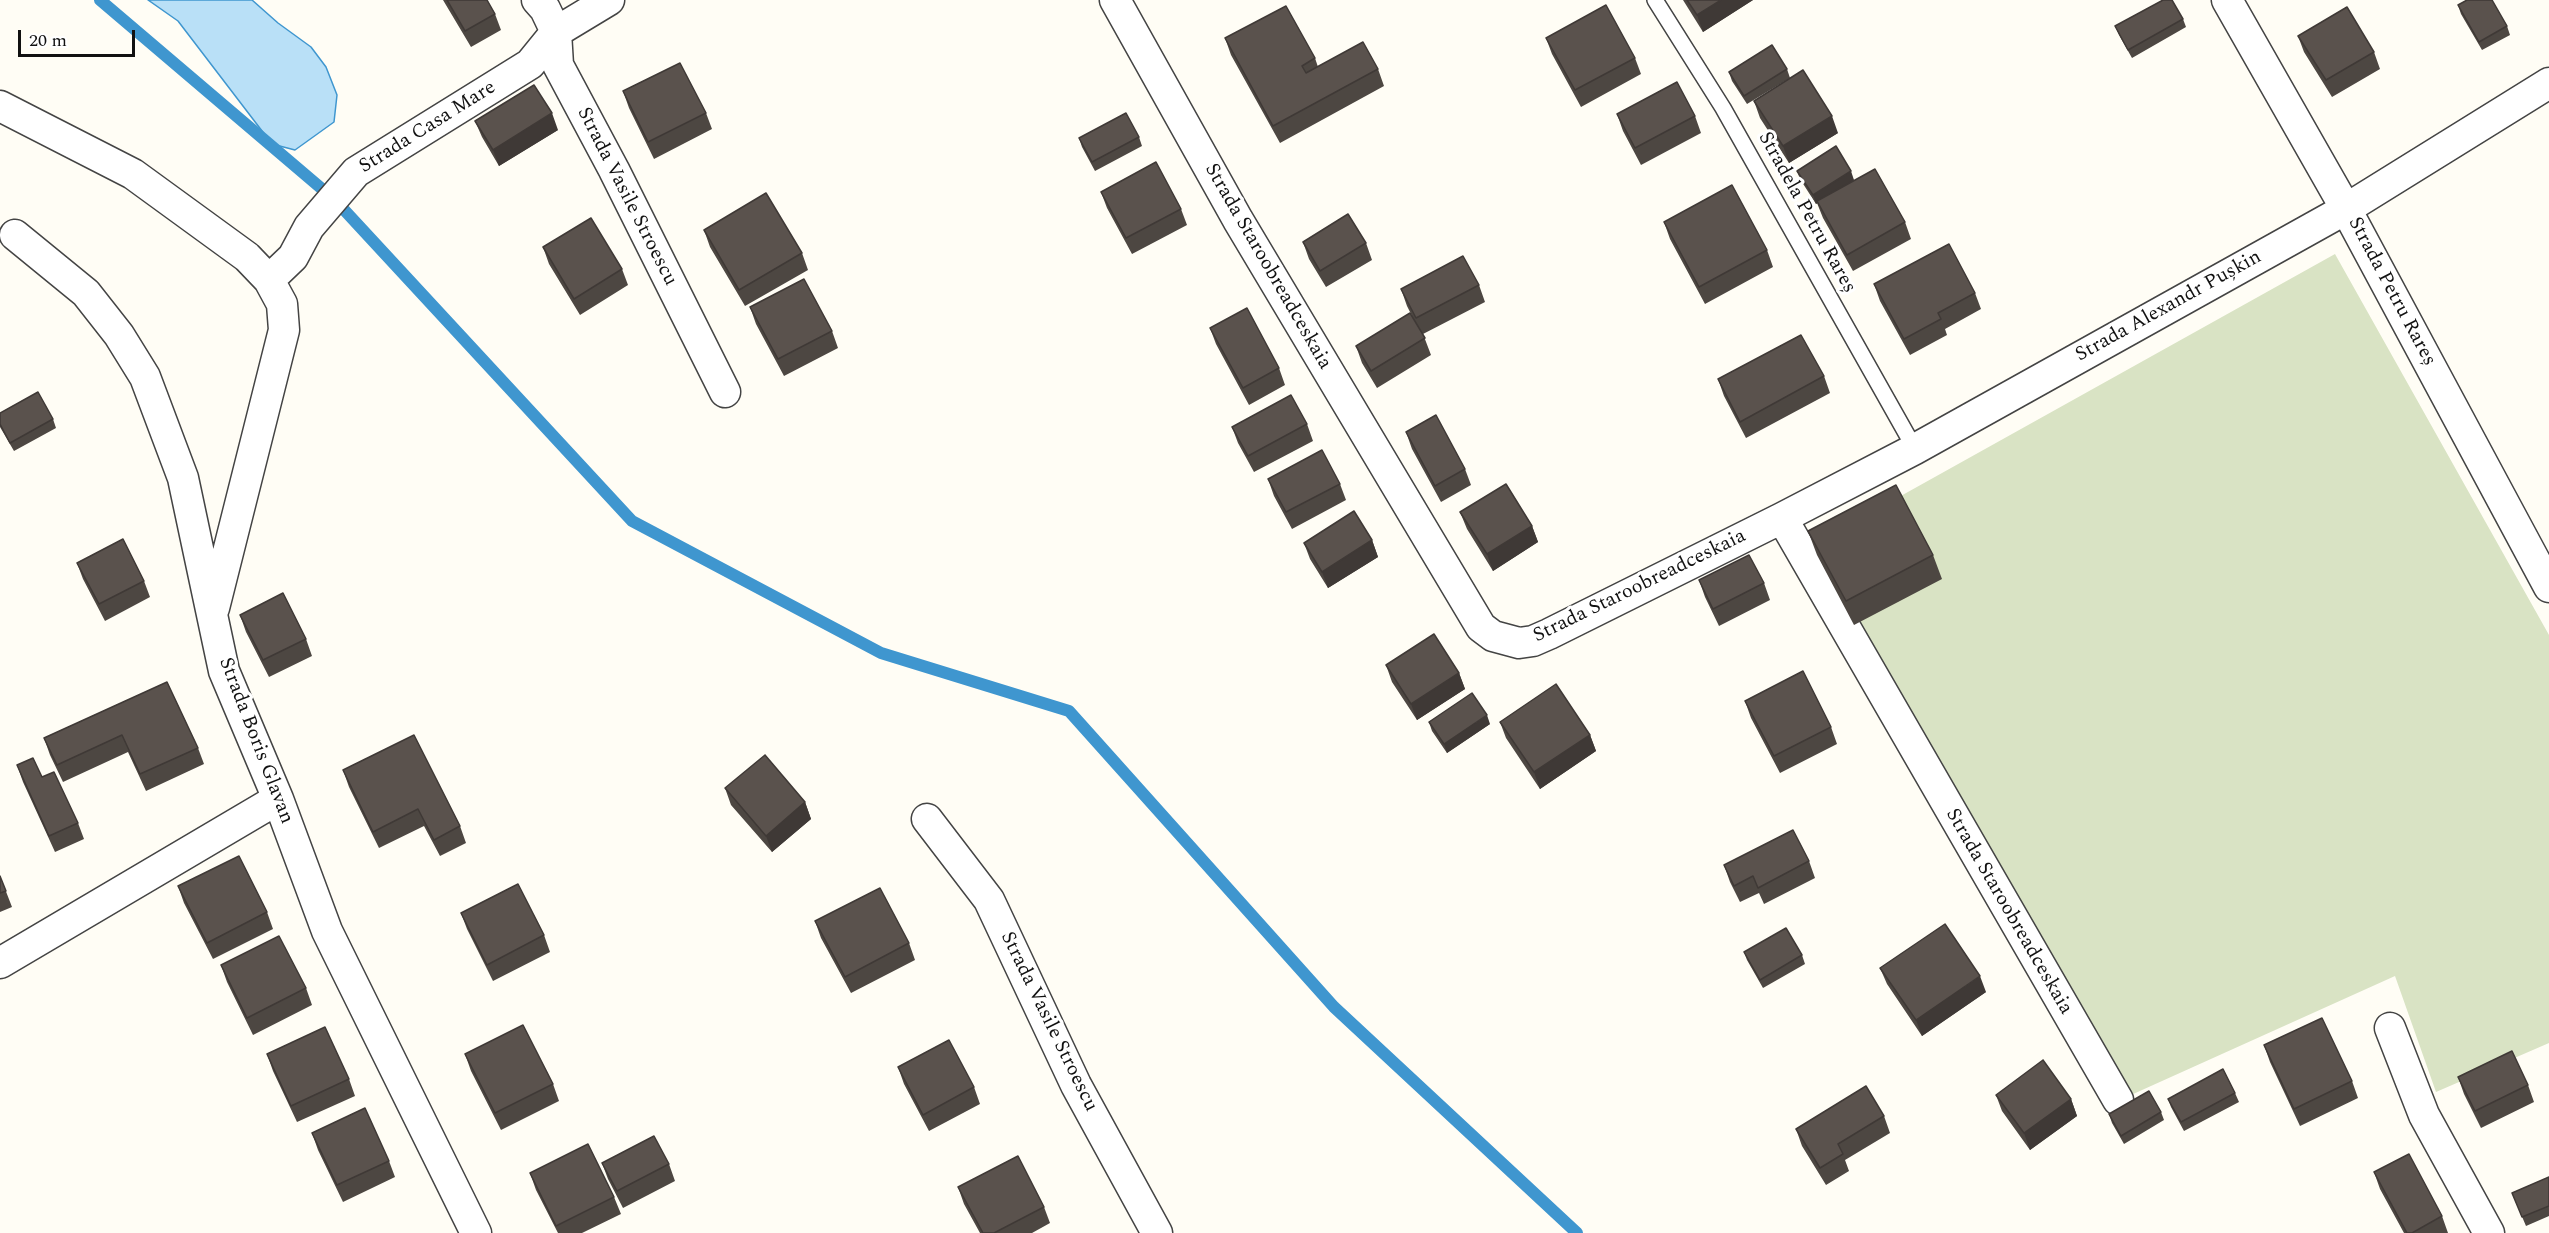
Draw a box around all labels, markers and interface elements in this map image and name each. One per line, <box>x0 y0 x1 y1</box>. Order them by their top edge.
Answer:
scale bar <box>21 18 138 56</box>
text: 20 m <box>29 27 67 54</box>
street label: Strada Casa Mare <box>355 76 501 180</box>
street label: Strada Vasile Stroescu <box>571 104 681 290</box>
street label: Stradela Petru Rareș <box>1752 128 1860 298</box>
street label: Strada Staroobreadceskaia <box>1198 160 1336 374</box>
street label: Strada Petru Rareș <box>2342 214 2440 370</box>
street label: Strada Alexandr Pușkin <box>2072 246 2266 368</box>
street label: Strada Staroobreadceskaia <box>1530 525 1750 649</box>
street label: Strada Boris Glavan <box>212 655 298 827</box>
street label: Strada Staroobreadceskaia <box>1939 805 2077 1019</box>
street label: Strada Vasile Stroescu <box>994 928 1102 1116</box>

